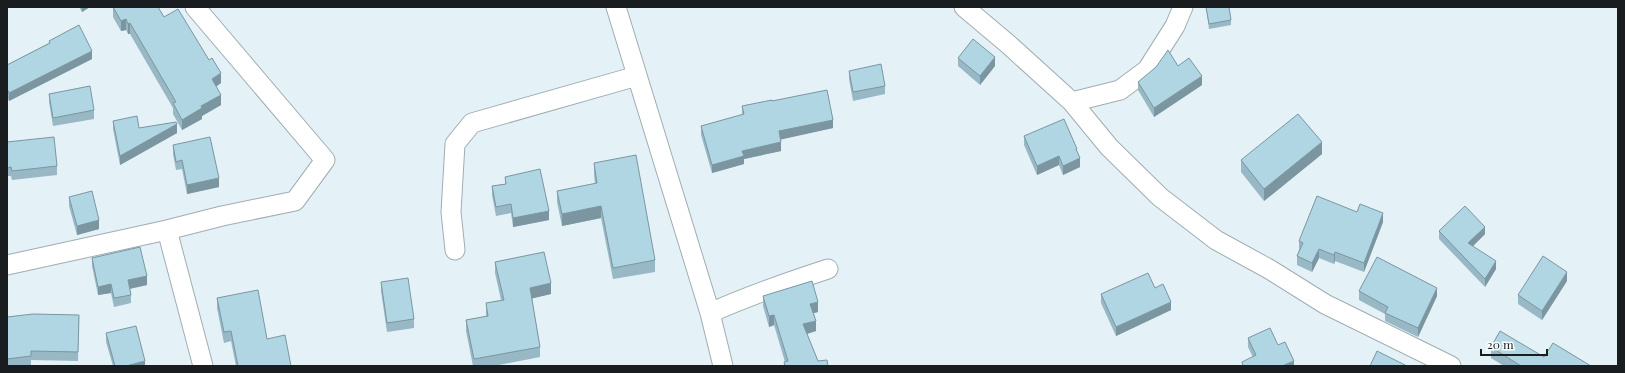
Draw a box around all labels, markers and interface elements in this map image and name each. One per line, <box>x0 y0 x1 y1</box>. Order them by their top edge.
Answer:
scale bar <box>1481 331 1547 357</box>
text: 20 m <box>1487 336 1514 352</box>

